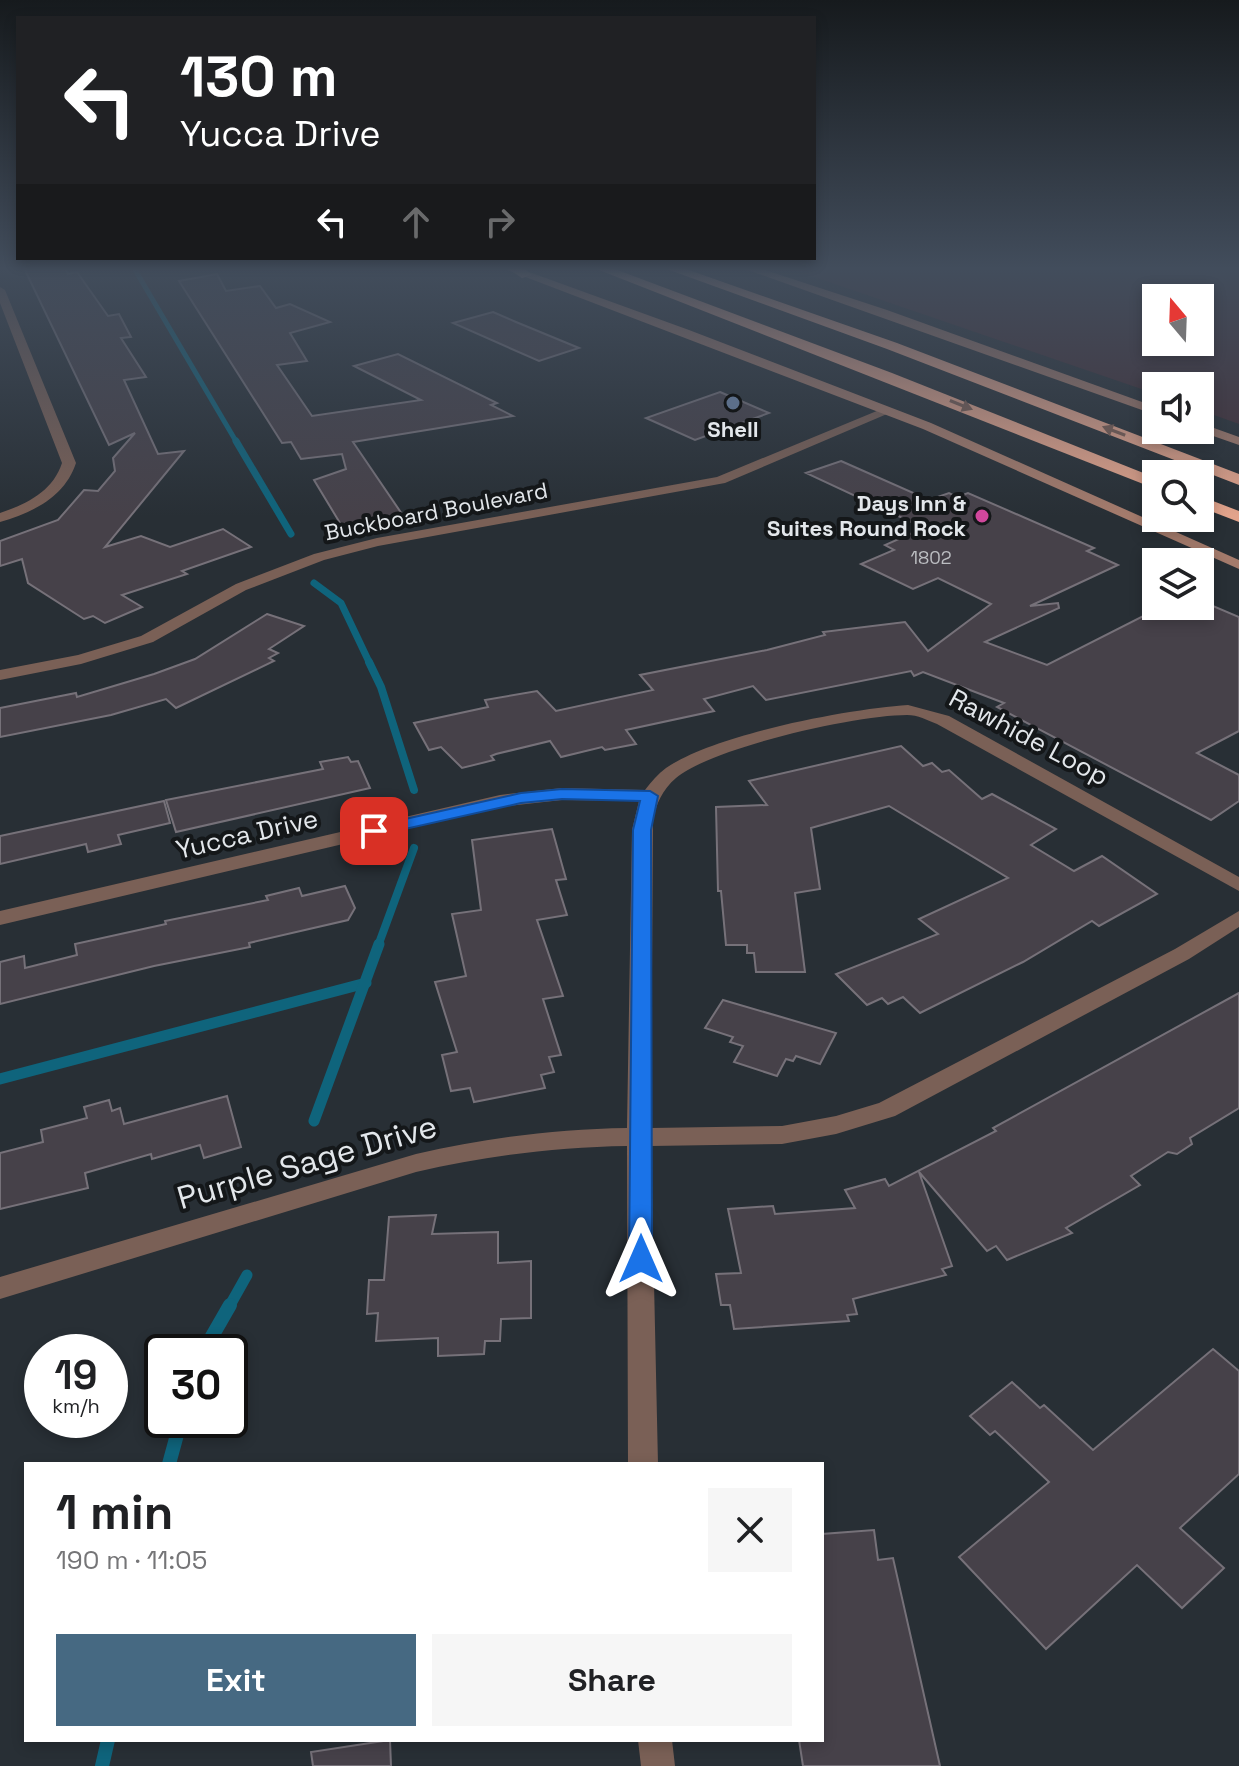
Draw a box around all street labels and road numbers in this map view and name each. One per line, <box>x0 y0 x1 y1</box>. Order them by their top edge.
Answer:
street label: Buckboard Boulevard <box>322 476 550 546</box>
street label: Rawhide Loop <box>943 681 1115 793</box>
street label: Yucca Drive <box>173 801 321 867</box>
street label: Purple Sage Drive <box>172 1106 442 1218</box>

